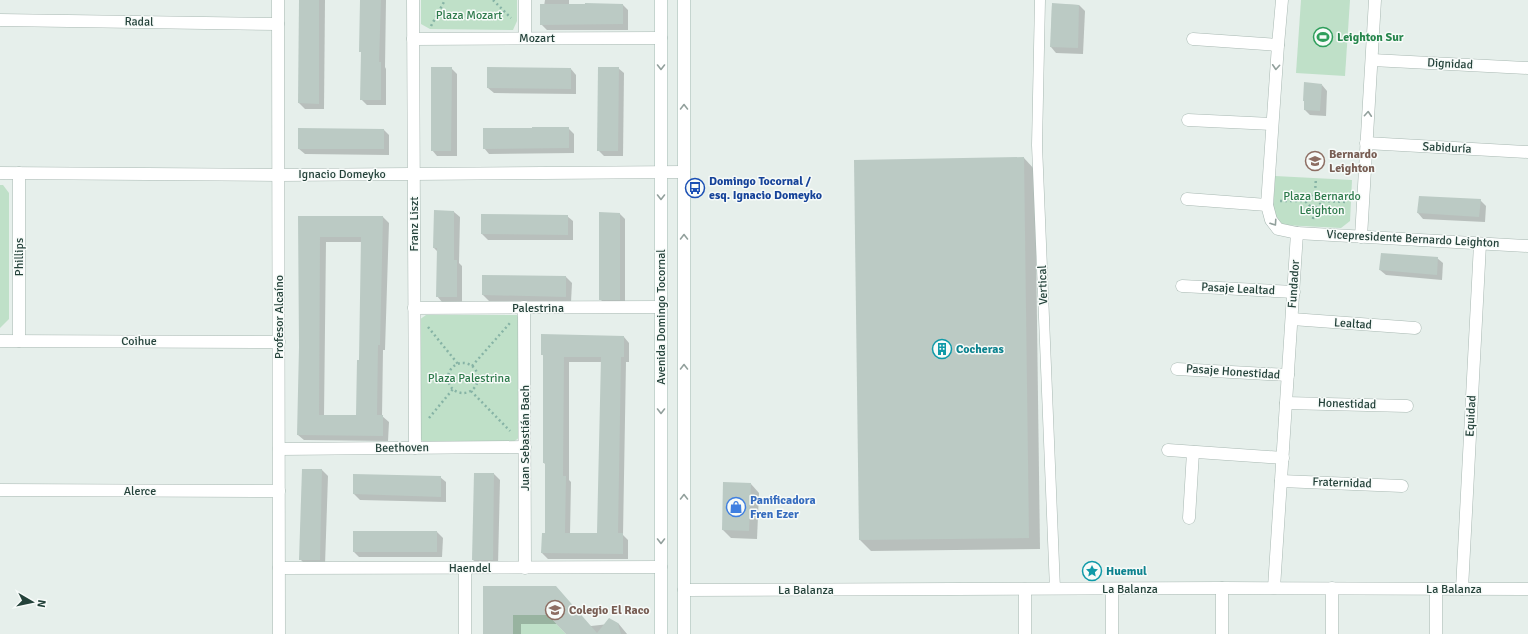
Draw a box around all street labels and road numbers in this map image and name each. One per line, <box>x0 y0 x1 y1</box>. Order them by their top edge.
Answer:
street label: Radal <box>124 14 154 30</box>
street label: Mozart <box>519 31 555 46</box>
street label: Dignidad <box>1427 55 1473 73</box>
street label: Sabiduría <box>1422 139 1472 157</box>
street label: Ignacio Domeyko <box>298 167 386 182</box>
street label: Franz Liszt <box>407 196 422 252</box>
street label: Vicepresidente Bernardo Leighton <box>1326 227 1500 251</box>
street label: Phillips <box>12 238 27 276</box>
street label: Avenida Domingo Tocornal <box>654 249 669 385</box>
street label: Fundador <box>1285 259 1303 309</box>
street label: Vertical <box>1035 264 1051 305</box>
street label: Profesor Alcaíno <box>272 275 287 359</box>
street label: Pasaje Lealtad <box>1201 280 1275 298</box>
street label: Palestrina <box>512 301 564 316</box>
street label: Lealtad <box>1334 315 1372 333</box>
street label: Coihue <box>121 334 157 349</box>
street label: Pasaje Honestidad <box>1185 361 1281 383</box>
street label: Juan Sebastián Bach <box>518 385 533 491</box>
street label: Honestidad <box>1318 395 1376 413</box>
street label: Equidad <box>1462 395 1480 437</box>
street label: Beethoven <box>375 440 429 456</box>
street label: Fraternidad <box>1312 474 1372 492</box>
street label: Alerce <box>124 484 156 499</box>
street label: Haendel <box>449 561 492 576</box>
street label: La Balanza <box>1102 582 1158 597</box>
street label: La Balanza <box>1426 582 1482 597</box>
street label: La Balanza <box>778 583 834 598</box>

